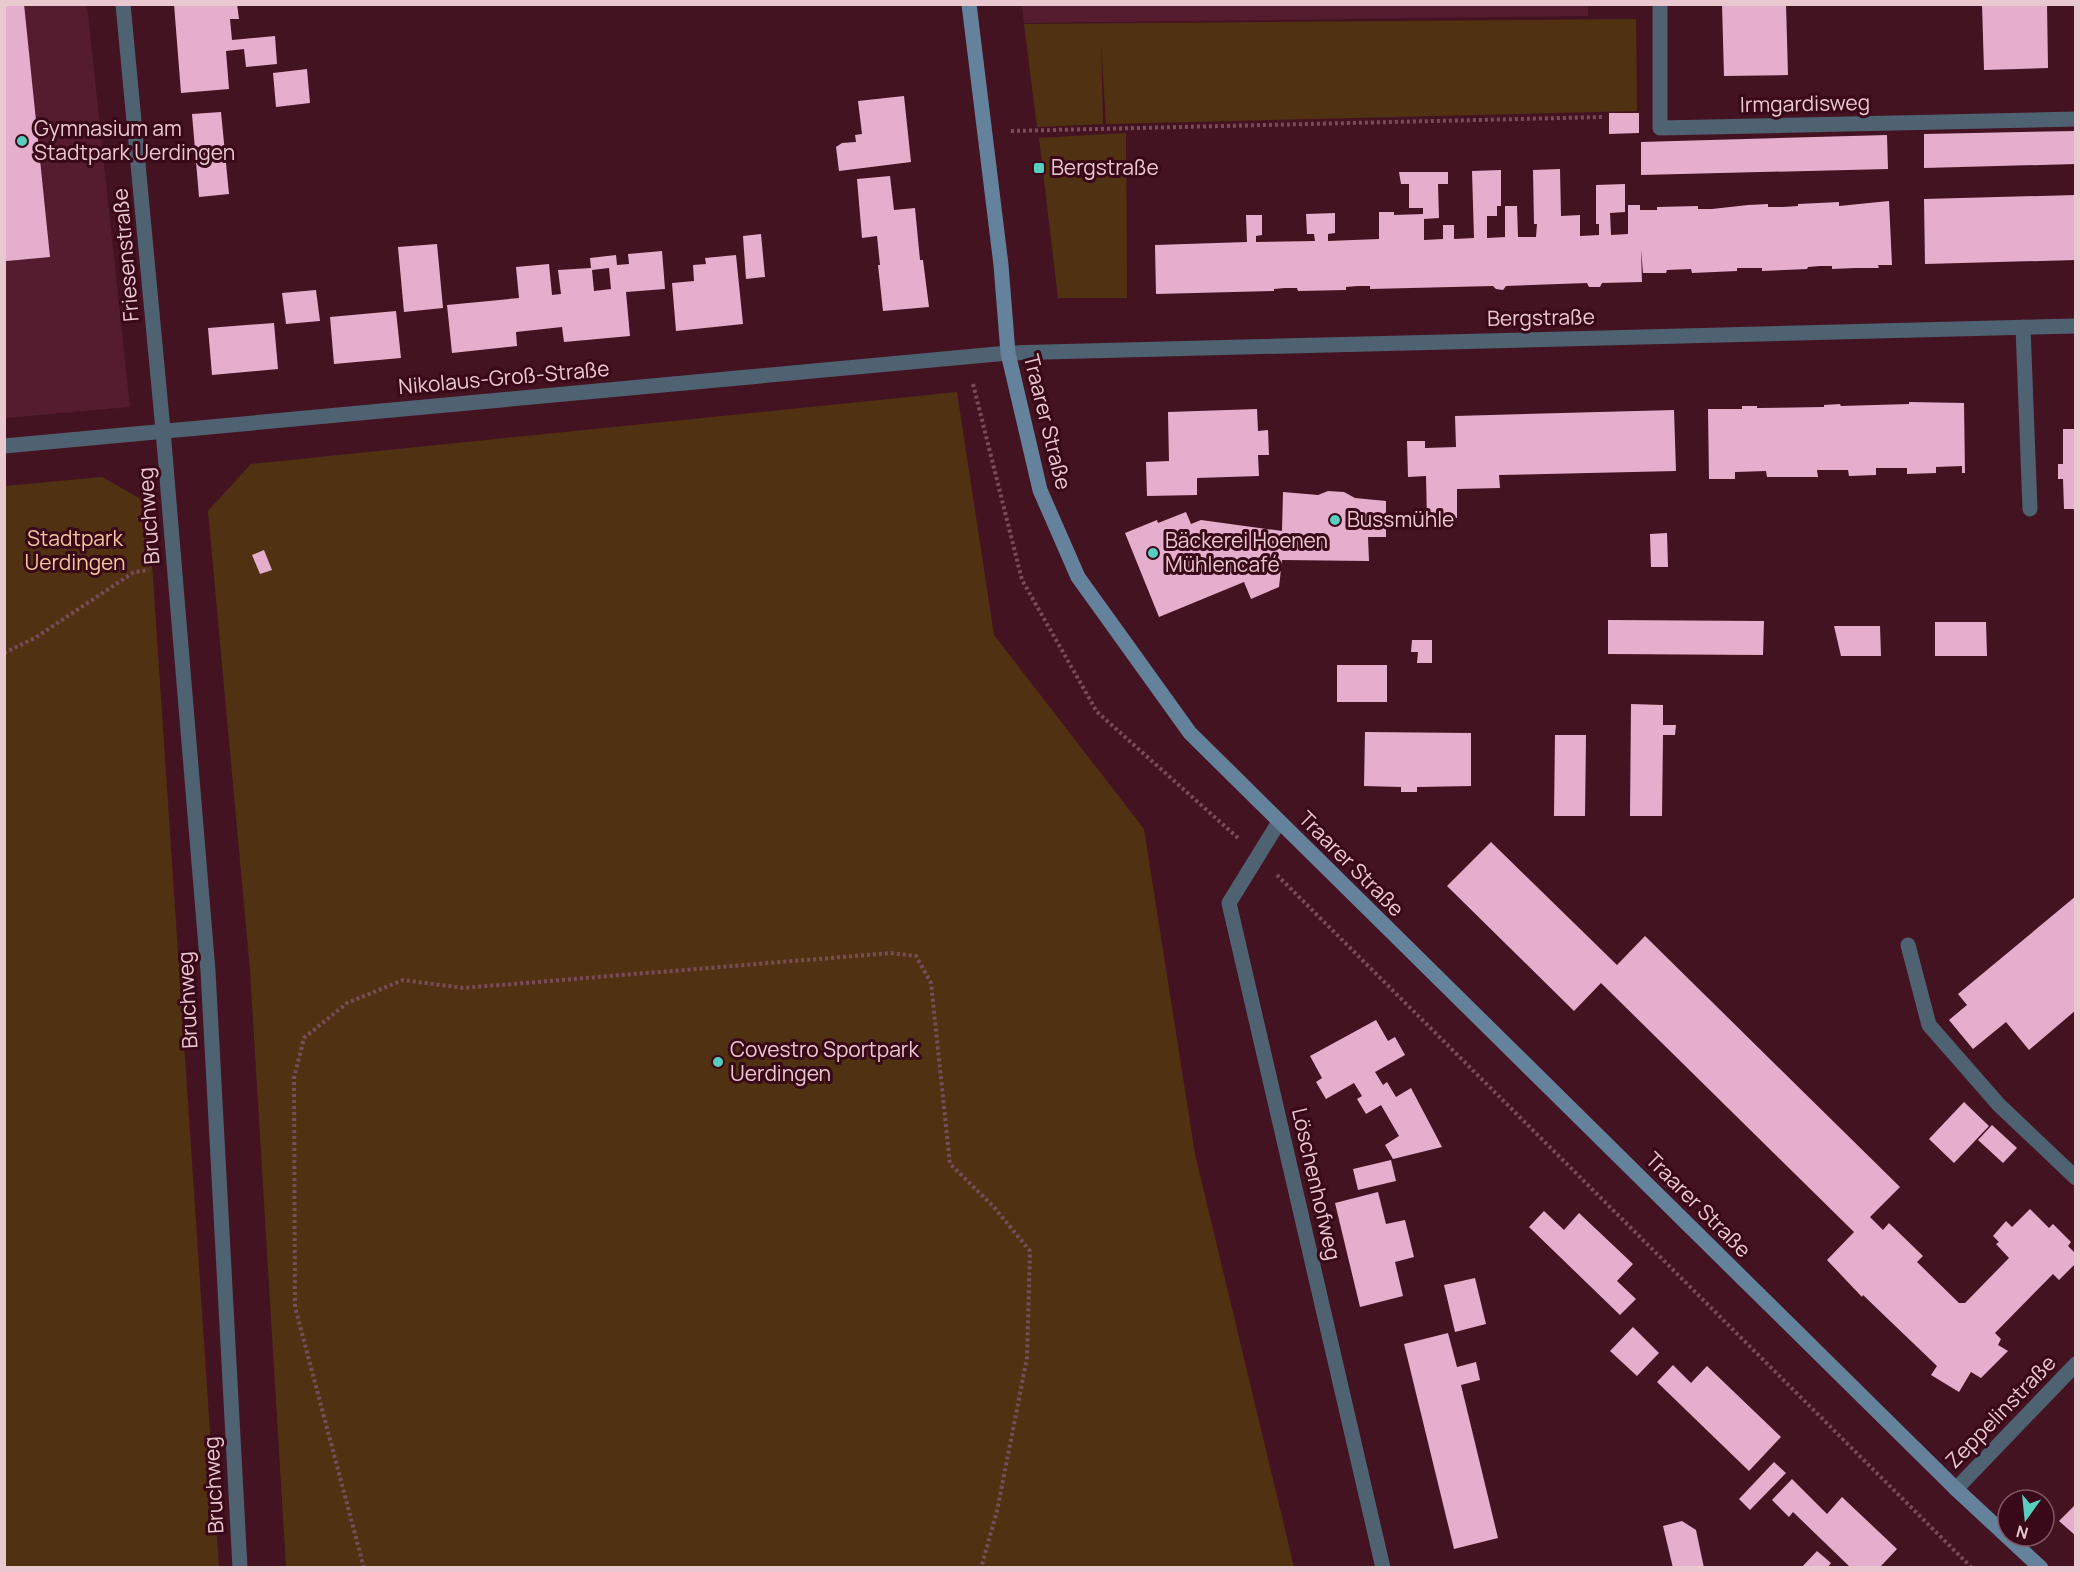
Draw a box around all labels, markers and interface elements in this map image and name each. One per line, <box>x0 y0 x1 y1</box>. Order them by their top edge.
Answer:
street label: Irmgardisweg <box>1740 88 1870 118</box>
place label: Gymnasium am Stadtpark Uerdingen <box>34 114 235 166</box>
marker: Gymnasium am Stadtpark Uerdingen <box>15 134 29 148</box>
place label: Bergstraße <box>1051 153 1159 181</box>
marker: Bergstraße <box>1032 161 1046 175</box>
street label: Friesenstraße <box>105 187 145 323</box>
street label: Bergstraße <box>1487 302 1595 332</box>
street label: Traarer Straße <box>1018 351 1078 492</box>
street label: Nikolaus-Groß-Straße <box>397 354 611 400</box>
street label: Bruchweg <box>131 467 165 566</box>
place label: Bussmühle <box>1347 505 1454 533</box>
marker: Bussmühle <box>1328 513 1342 527</box>
park label: Stadtpark Uerdingen <box>24 524 126 576</box>
place label: Bäckerei Hoenen Mühlencafé <box>1165 526 1328 578</box>
marker: Bäckerei Hoenen Mühlencafé <box>1146 546 1160 560</box>
street label: Traarer Straße <box>1293 804 1411 922</box>
street label: Bruchweg <box>170 951 204 1049</box>
place label: Covestro Sportpark Uerdingen <box>730 1035 919 1087</box>
marker: Covestro Sportpark Uerdingen <box>711 1055 725 1069</box>
street label: Löschenhofweg <box>1286 1105 1348 1263</box>
street label: Traarer Straße <box>1640 1145 1758 1263</box>
street label: Zeppelinstraße <box>1939 1349 2062 1474</box>
street label: Bruchweg <box>196 1436 230 1534</box>
north arrow <box>1996 1488 2056 1548</box>
text: N <box>2014 1520 2031 1545</box>

